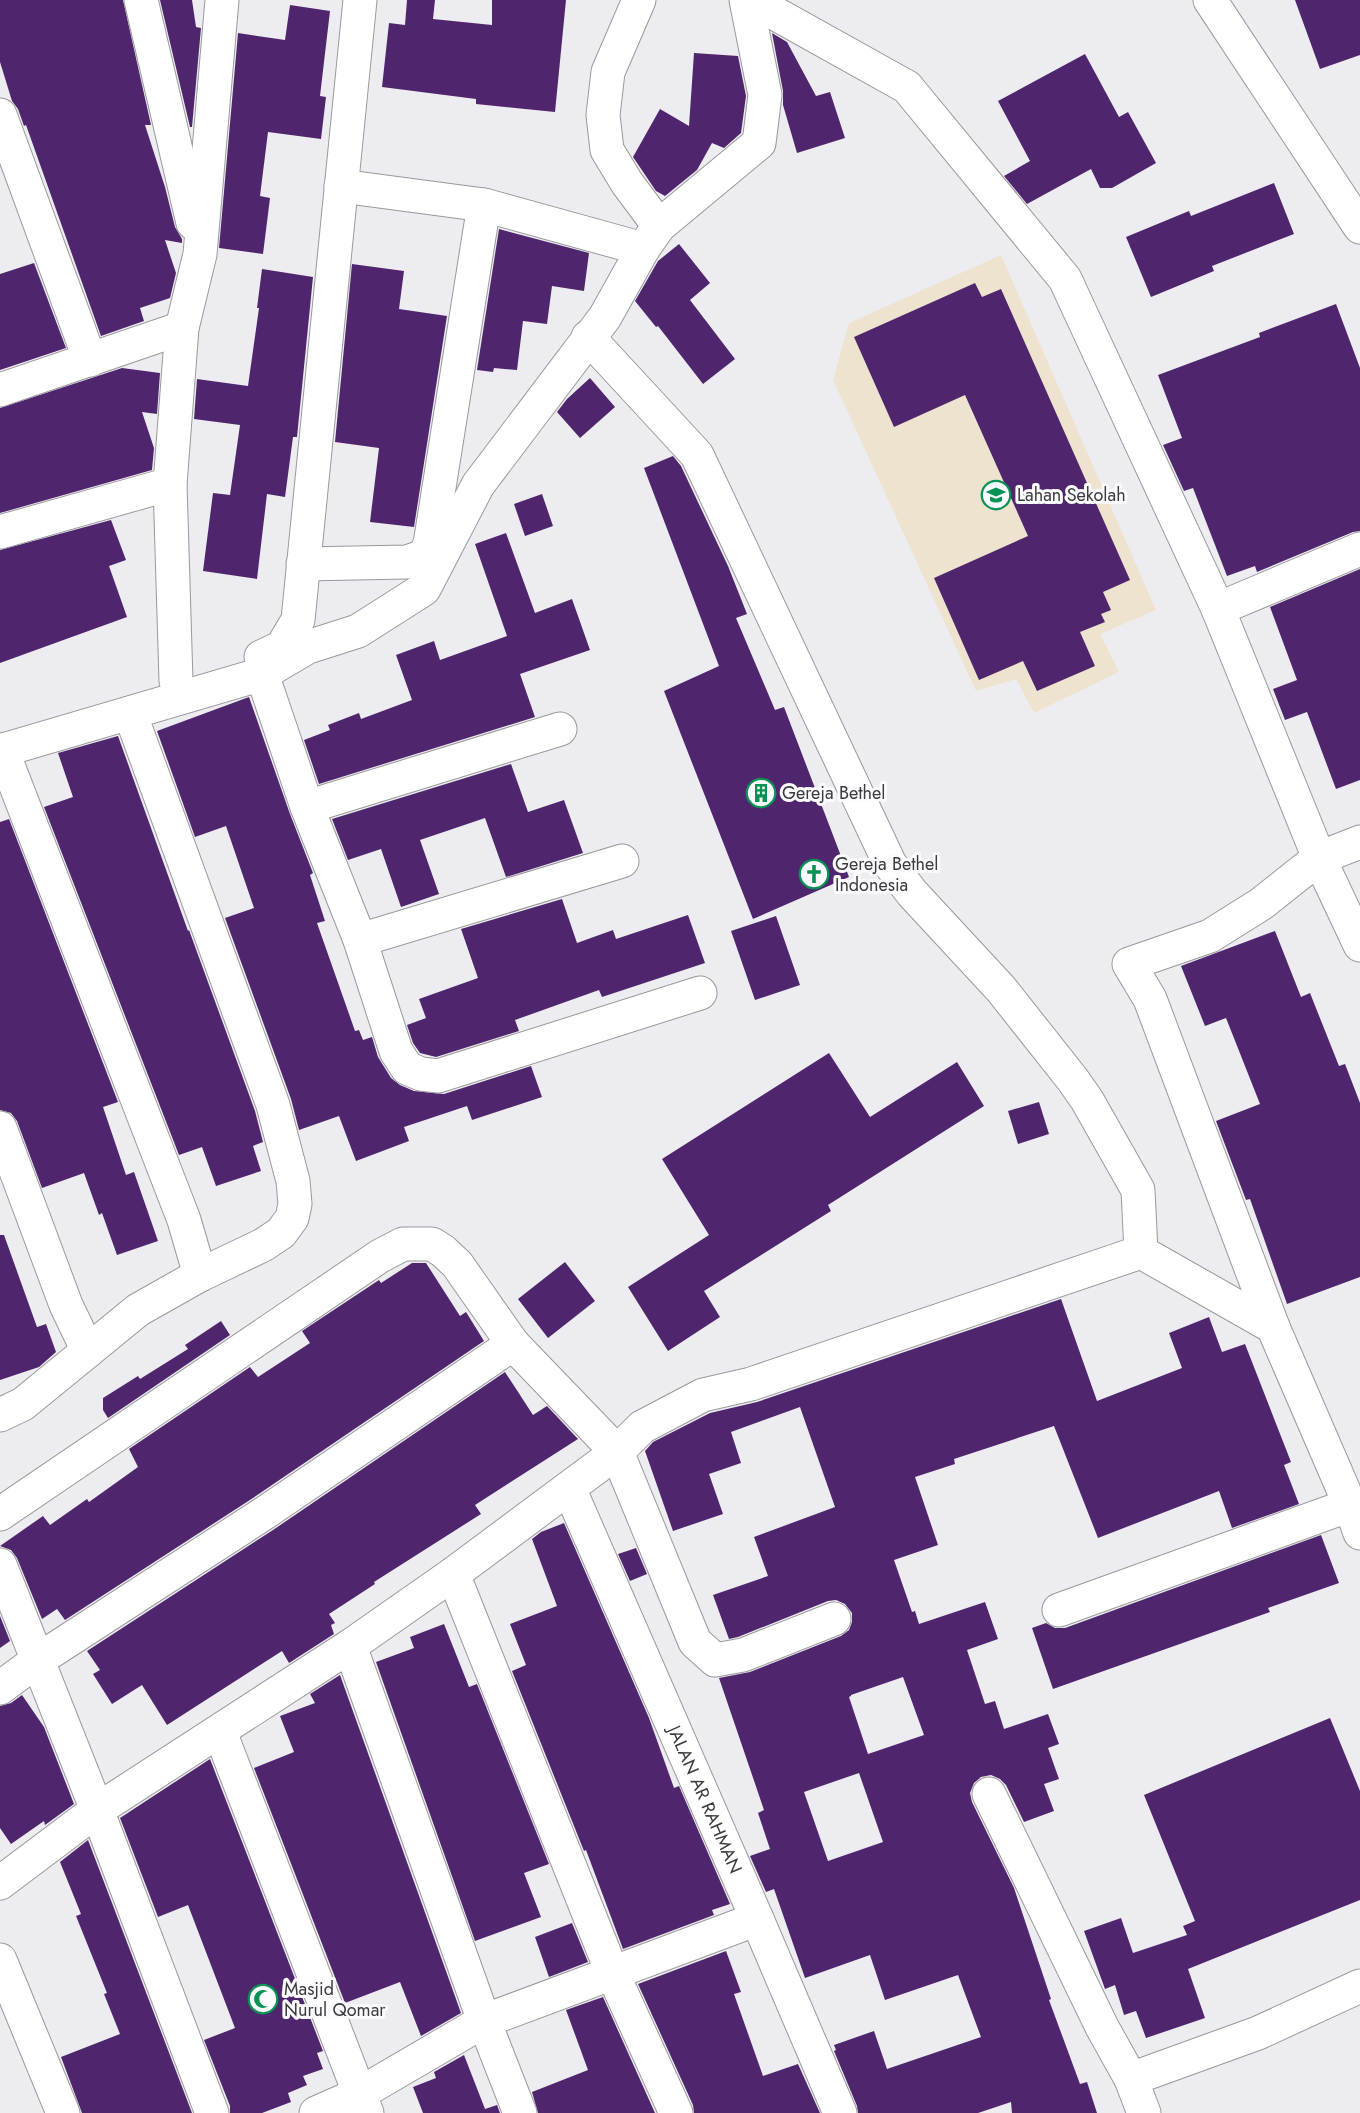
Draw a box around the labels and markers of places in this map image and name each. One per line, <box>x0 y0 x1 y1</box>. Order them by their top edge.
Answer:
school or university icon: Lahan Sekolah <box>980 479 1012 511</box>
place label: Lahan Sekolah <box>1017 482 1126 508</box>
building icon: Gereja Bethel <box>745 777 777 809</box>
place label: Gereja Bethel <box>782 780 885 806</box>
place label: Gereja Bethel Indonesia <box>835 851 938 898</box>
church icon: Gereja Bethel Indonesia <box>798 858 830 890</box>
place label: Masjid Nurul Qomar <box>284 1976 386 2023</box>
mosque icon: Masjid Nurul Qomar <box>247 1983 279 2015</box>

